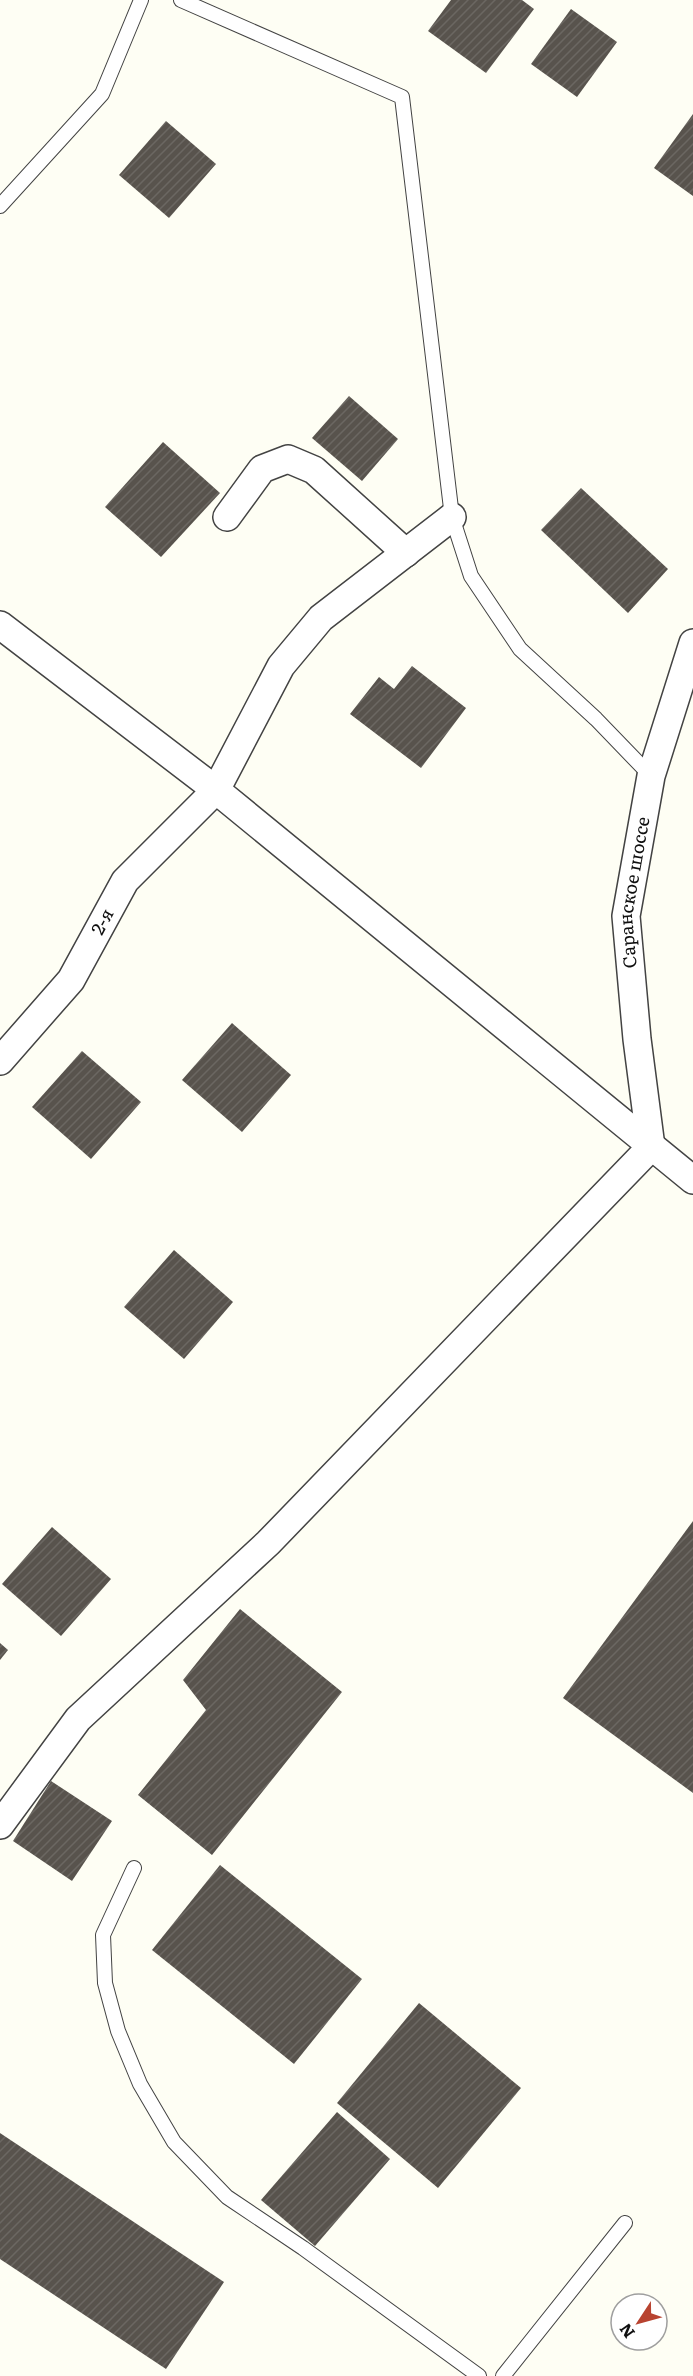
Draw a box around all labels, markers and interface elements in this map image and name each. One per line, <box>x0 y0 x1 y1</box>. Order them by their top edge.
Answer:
street label: Саранское шоссе <box>611 814 656 970</box>
street label: 2-я <box>83 903 120 939</box>
north arrow <box>609 2292 669 2352</box>
text: N <box>612 2319 640 2344</box>

